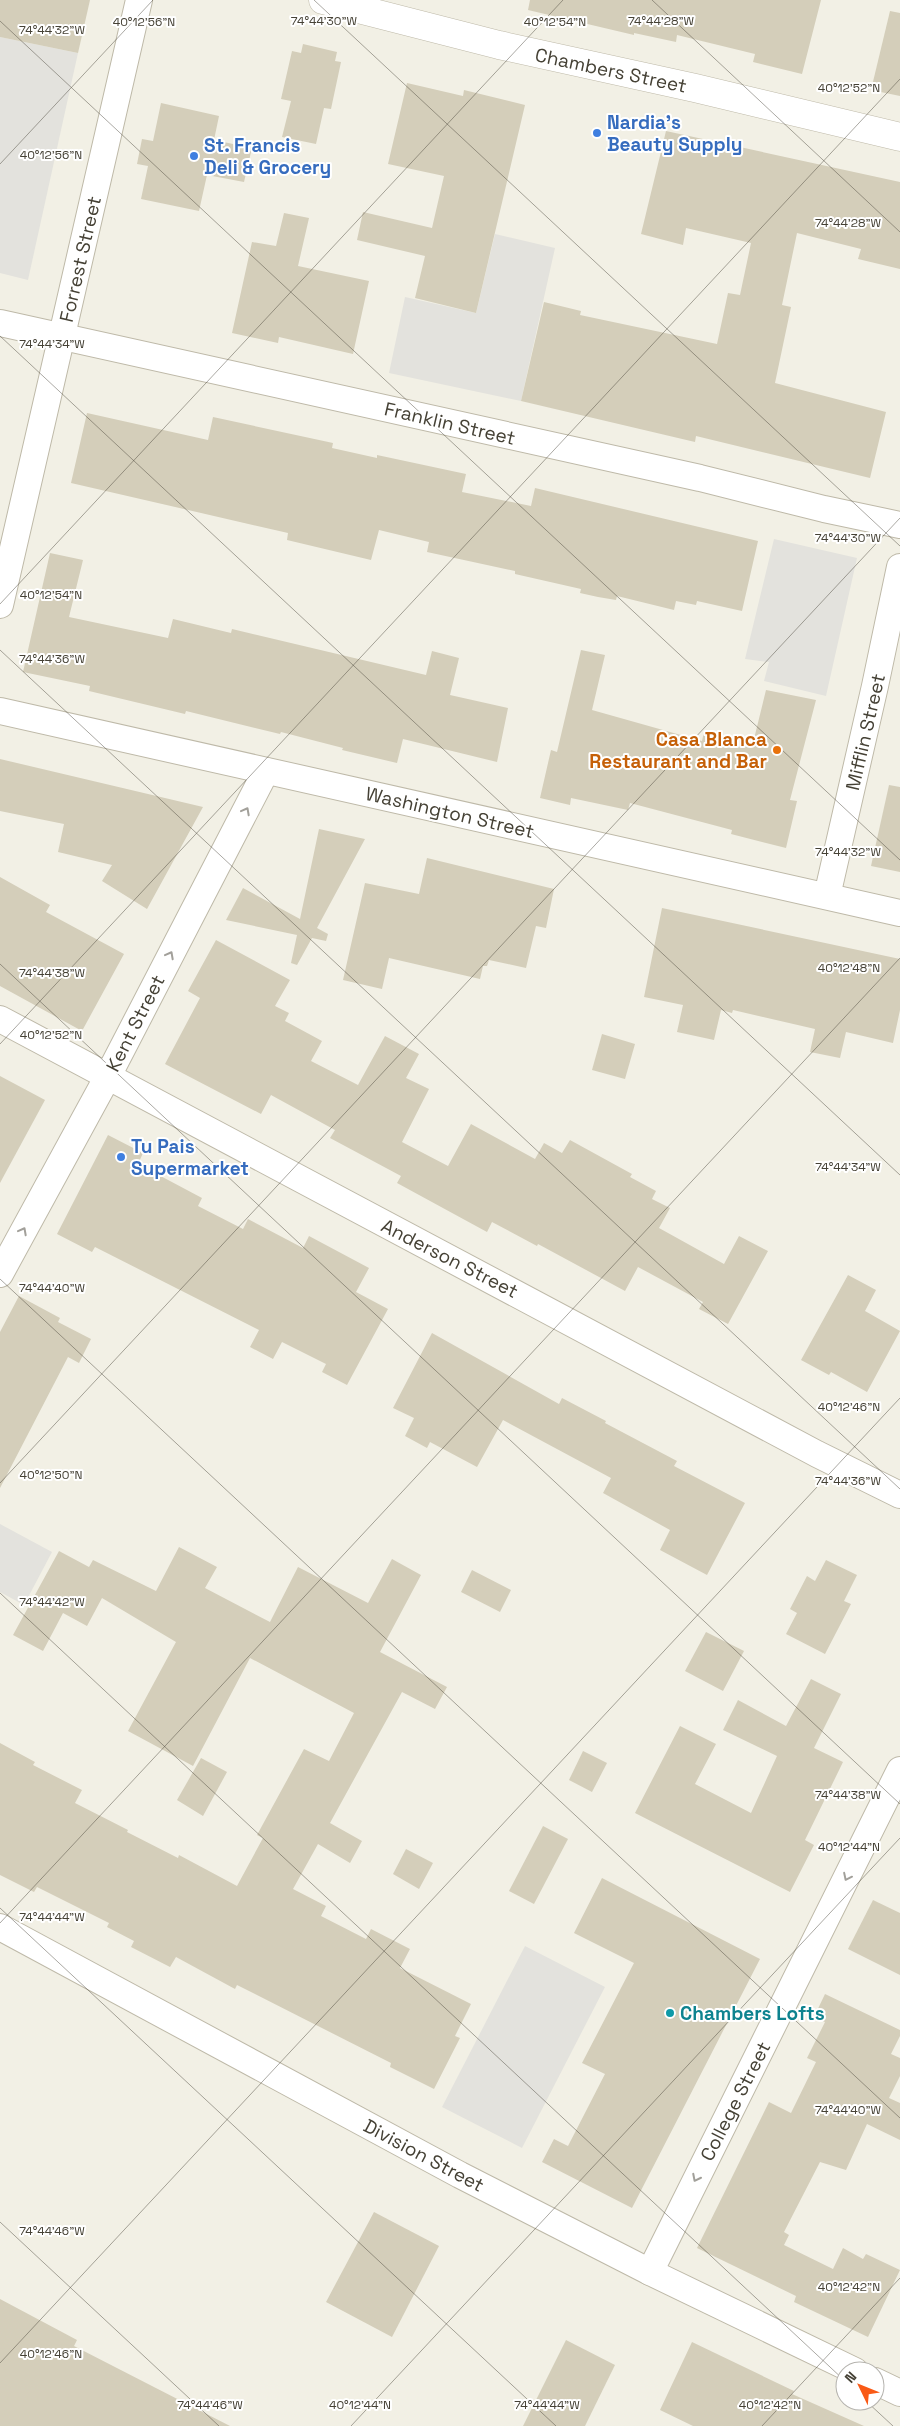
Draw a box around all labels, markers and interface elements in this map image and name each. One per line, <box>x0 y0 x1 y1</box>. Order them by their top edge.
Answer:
text: 74°44'30"W <box>291 13 358 29</box>
text: 74°44'28"W <box>628 13 695 29</box>
text: 40°12'56"N <box>113 14 175 30</box>
text: 40°12'54"N <box>524 14 586 30</box>
text: 74°44'32"W <box>19 22 85 38</box>
street label: Chambers Street <box>533 42 689 99</box>
text: 40°12'52"N <box>818 80 880 96</box>
place label: Nardia's Beauty Supply <box>607 110 742 157</box>
marker: Nardia's Beauty Supply <box>591 127 603 139</box>
place label: St. Francis Deli & Grocery <box>204 133 331 180</box>
text: 40°12'56"N <box>20 147 82 163</box>
marker: St. Francis Deli & Grocery <box>188 150 200 162</box>
street label: Forrest Street <box>54 194 107 325</box>
text: 74°44'28"W <box>815 215 882 231</box>
text: 74°44'34"W <box>19 336 85 352</box>
street label: Franklin Street <box>382 396 518 451</box>
text: 74°44'30"W <box>815 530 882 546</box>
text: 40°12'54"N <box>20 587 82 603</box>
text: 74°44'36"W <box>19 651 85 667</box>
street label: Mifflin Street <box>840 671 891 793</box>
place label: Casa Blanca Restaurant and Bar <box>589 727 767 774</box>
marker: Casa Blanca Restaurant and Bar <box>771 744 783 756</box>
street label: Washington Street <box>363 781 537 844</box>
one-way arrow <box>240 807 250 816</box>
text: 74°44'32"W <box>815 844 881 860</box>
one-way arrow <box>164 951 174 960</box>
text: 40°12'48"N <box>818 960 880 976</box>
text: 74°44'38"W <box>19 965 86 981</box>
street label: Kent Street <box>100 971 171 1076</box>
text: 40°12'52"N <box>20 1027 82 1043</box>
place label: Tu Pais Supermarket <box>131 1134 249 1181</box>
marker: Tu Pais Supermarket <box>115 1151 127 1163</box>
text: 74°44'34"W <box>815 1159 881 1175</box>
street label: Anderson Street <box>377 1213 522 1304</box>
one-way arrow <box>17 1228 27 1237</box>
text: 74°44'40"W <box>19 1280 85 1296</box>
text: 40°12'46"N <box>818 1399 880 1415</box>
text: 40°12'50"N <box>20 1467 82 1483</box>
text: 74°44'36"W <box>815 1473 881 1489</box>
text: 74°44'42"W <box>19 1594 85 1610</box>
text: 74°44'38"W <box>815 1787 882 1803</box>
text: 40°12'44"N <box>818 1839 880 1855</box>
one-way arrow <box>843 1871 853 1880</box>
text: 74°44'44"W <box>19 1909 85 1925</box>
place label: Chambers Lofts <box>680 2001 825 2026</box>
marker: Chambers Lofts <box>664 2007 676 2019</box>
street label: College Street <box>695 2037 776 2165</box>
text: 74°44'40"W <box>815 2102 881 2118</box>
street label: Division Street <box>359 2113 488 2198</box>
one-way arrow <box>692 2173 702 2182</box>
text: 74°44'46"W <box>19 2223 85 2239</box>
text: 40°12'42"N <box>818 2279 880 2295</box>
text: 40°12'46"N <box>20 2346 82 2362</box>
north arrow <box>835 2361 885 2411</box>
text: N <box>841 2368 860 2387</box>
text: 74°44'46"W <box>177 2397 243 2413</box>
text: 40°12'44"N <box>329 2397 391 2413</box>
text: 74°44'44"W <box>514 2397 580 2413</box>
text: 40°12'42"N <box>739 2397 801 2413</box>

